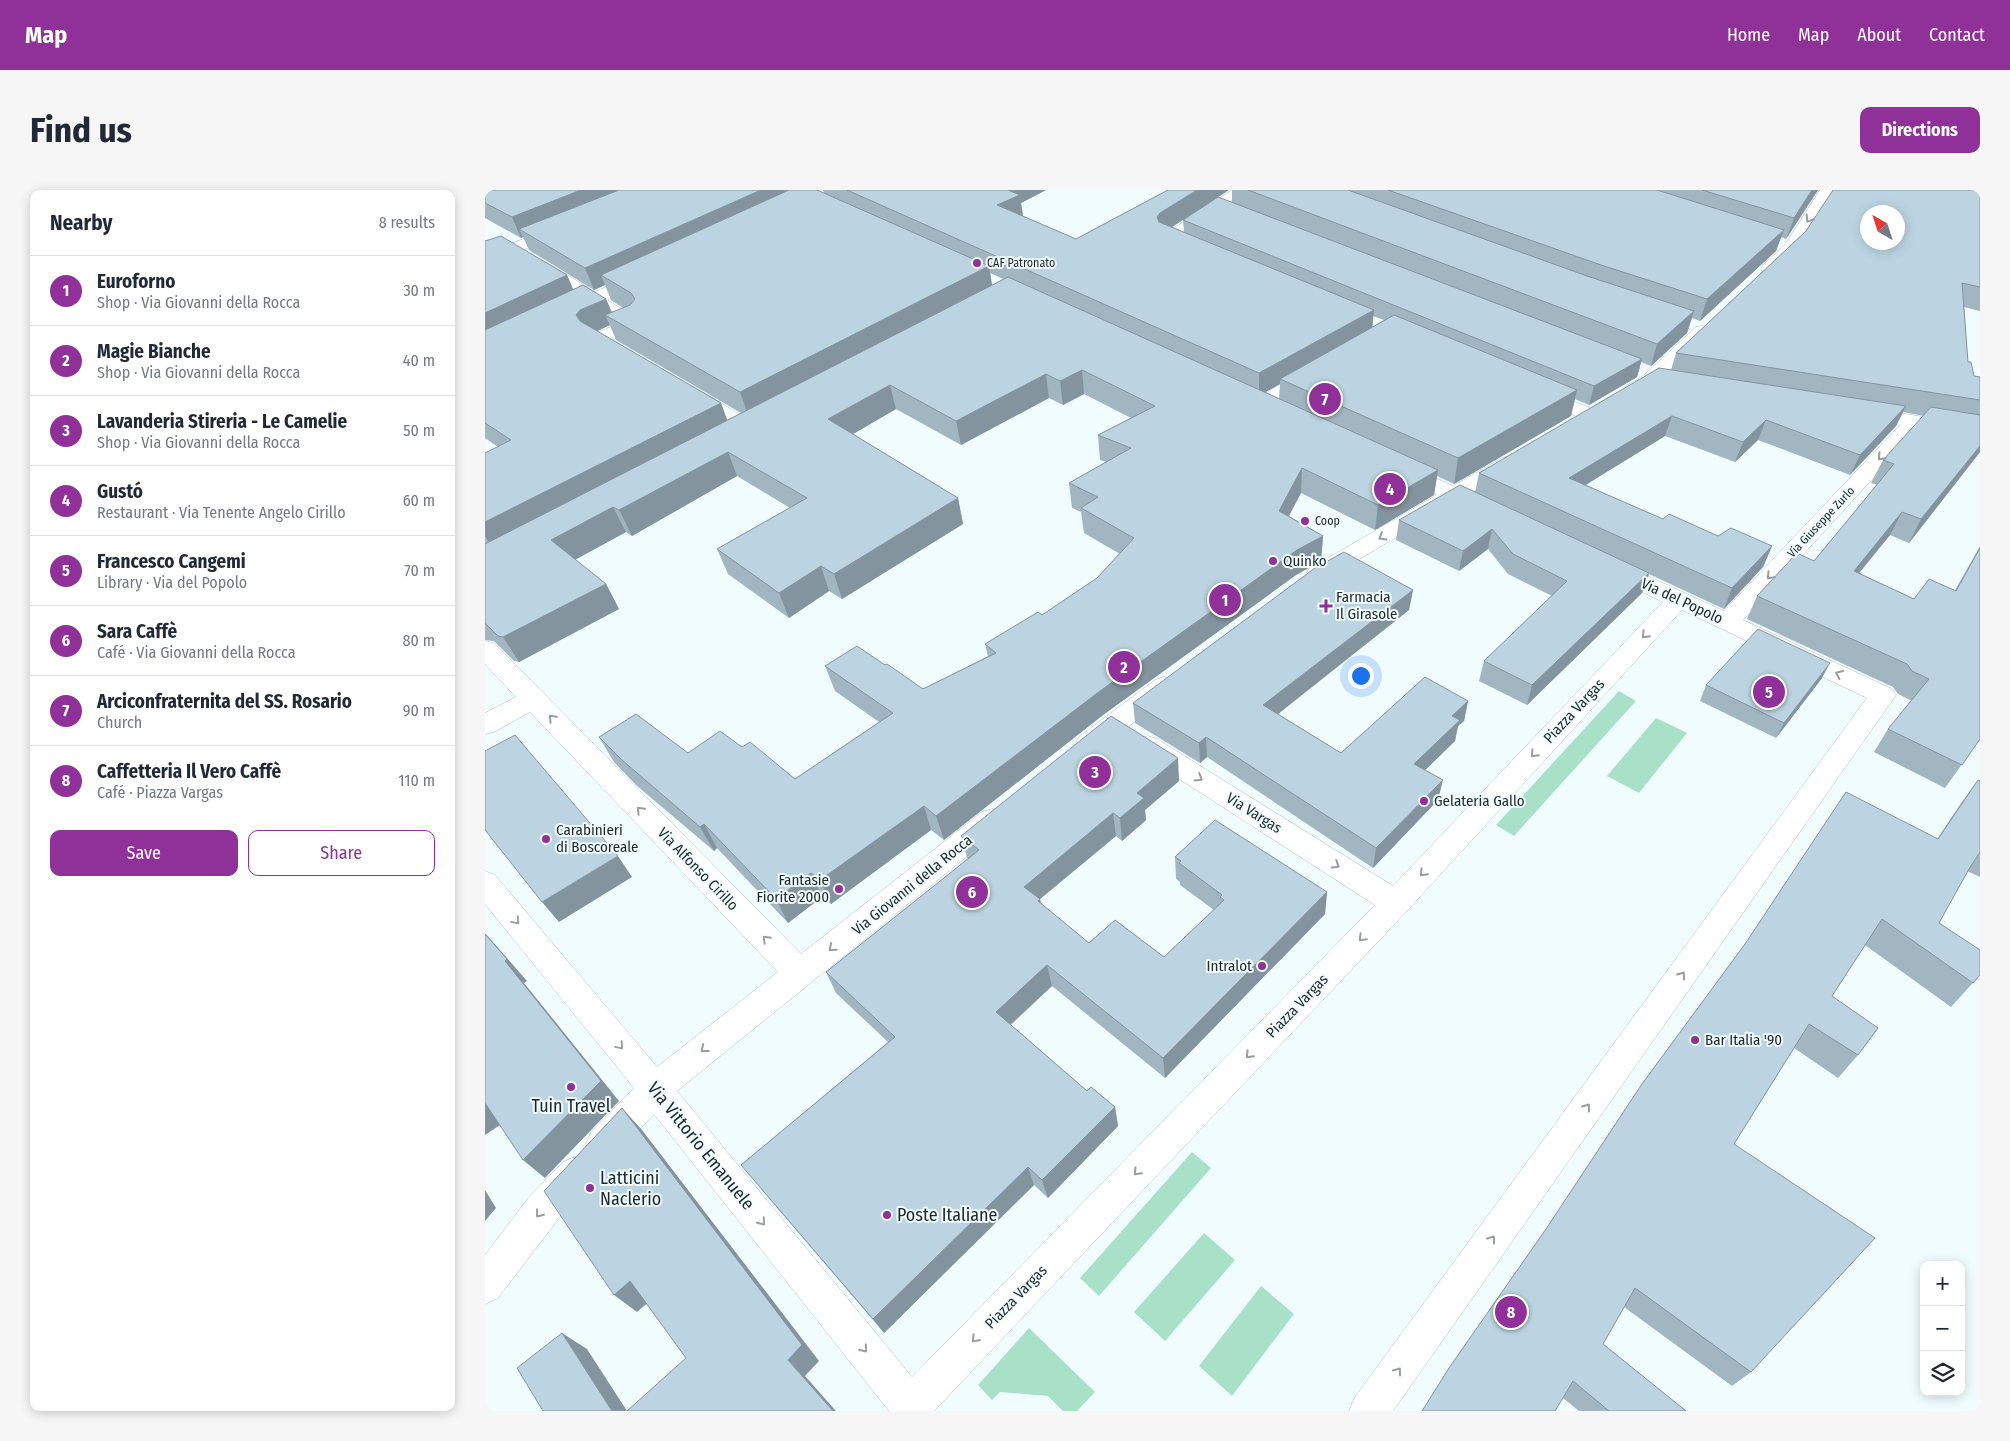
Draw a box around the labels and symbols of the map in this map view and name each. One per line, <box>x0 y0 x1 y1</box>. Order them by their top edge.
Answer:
north arrow <box>1860 205 1905 250</box>
one-way arrow <box>1806 214 1816 223</box>
place label: CAF Patronato <box>987 256 1055 270</box>
marker: CAF Patronato <box>971 257 983 269</box>
pin: 7 <box>1309 380 1341 418</box>
one-way arrow <box>1878 452 1887 461</box>
pin: 4 <box>1374 470 1406 508</box>
street label: Via Giuseppe Zurlo <box>1785 484 1857 560</box>
place label: Coop <box>1315 514 1340 528</box>
marker: Coop <box>1299 515 1311 527</box>
one-way arrow <box>1378 530 1387 540</box>
place label: Quinko <box>1283 552 1327 570</box>
marker: Quinko <box>1267 555 1279 567</box>
one-way arrow <box>1767 571 1776 580</box>
street label: Via del Popolo <box>1638 574 1726 628</box>
pin: 1 <box>1209 581 1241 619</box>
place label: Farmacia Il Girasole <box>1336 588 1397 623</box>
marker: Farmacia Il Girasole <box>1320 600 1332 612</box>
one-way arrow <box>1642 630 1651 639</box>
pin: 2 <box>1108 648 1140 686</box>
your location <box>1348 663 1374 689</box>
one-way arrow <box>1835 670 1844 680</box>
pin: 5 <box>1753 673 1785 711</box>
street label: Piazza Vargas <box>1540 675 1608 747</box>
one-way arrow <box>549 715 558 724</box>
one-way arrow <box>1531 749 1540 758</box>
pin: 3 <box>1079 753 1111 791</box>
one-way arrow <box>1193 772 1202 781</box>
street label: Via Vargas <box>1223 789 1285 837</box>
place label: Gelateria Gallo <box>1434 792 1525 810</box>
marker: Gelateria Gallo <box>1418 795 1430 807</box>
one-way arrow <box>637 806 646 815</box>
place label: Carabinieri di Boscoreale <box>556 821 638 856</box>
street label: Via Alfonso Cirillo <box>654 824 742 914</box>
street label: Via Giovanni della Rocca <box>848 831 976 939</box>
marker: Carabinieri di Boscoreale <box>540 833 552 845</box>
one-way arrow <box>1331 858 1340 868</box>
one-way arrow <box>1420 867 1429 876</box>
place label: Fantasie Fiorite 2000 <box>757 871 829 906</box>
pin: 6 <box>956 873 988 911</box>
marker: Fantasie Fiorite 2000 <box>833 883 845 895</box>
one-way arrow <box>511 915 520 924</box>
one-way arrow <box>1359 932 1368 941</box>
one-way arrow <box>763 936 772 945</box>
one-way arrow <box>829 943 838 951</box>
place label: Intralot <box>1207 957 1252 975</box>
marker: Intralot <box>1256 960 1268 972</box>
street label: Piazza Vargas <box>1262 970 1332 1042</box>
one-way arrow <box>1676 971 1685 981</box>
place label: Bar Italia '90 <box>1705 1031 1782 1049</box>
marker: Bar Italia '90 <box>1689 1034 1701 1046</box>
one-way arrow <box>614 1040 623 1049</box>
one-way arrow <box>701 1044 710 1053</box>
one-way arrow <box>1246 1049 1255 1058</box>
street label: Via Vittorio Emanuele <box>643 1078 759 1214</box>
marker: Tuin Travel <box>565 1081 577 1093</box>
place label: Tuin Travel <box>532 1095 611 1117</box>
one-way arrow <box>1581 1103 1590 1113</box>
one-way arrow <box>1134 1166 1143 1175</box>
place label: Latticini Naclerio <box>600 1167 661 1210</box>
marker: Latticini Naclerio <box>584 1182 596 1194</box>
place label: Poste Italiane <box>897 1204 997 1226</box>
one-way arrow <box>536 1208 544 1217</box>
marker: Poste Italiane <box>881 1209 893 1221</box>
one-way arrow <box>757 1217 766 1226</box>
one-way arrow <box>1486 1235 1495 1245</box>
street label: Piazza Vargas <box>981 1261 1051 1333</box>
pin: 8 <box>1495 1293 1527 1331</box>
one-way arrow <box>972 1334 981 1343</box>
one-way arrow <box>858 1343 866 1352</box>
one-way arrow <box>1392 1367 1401 1377</box>

